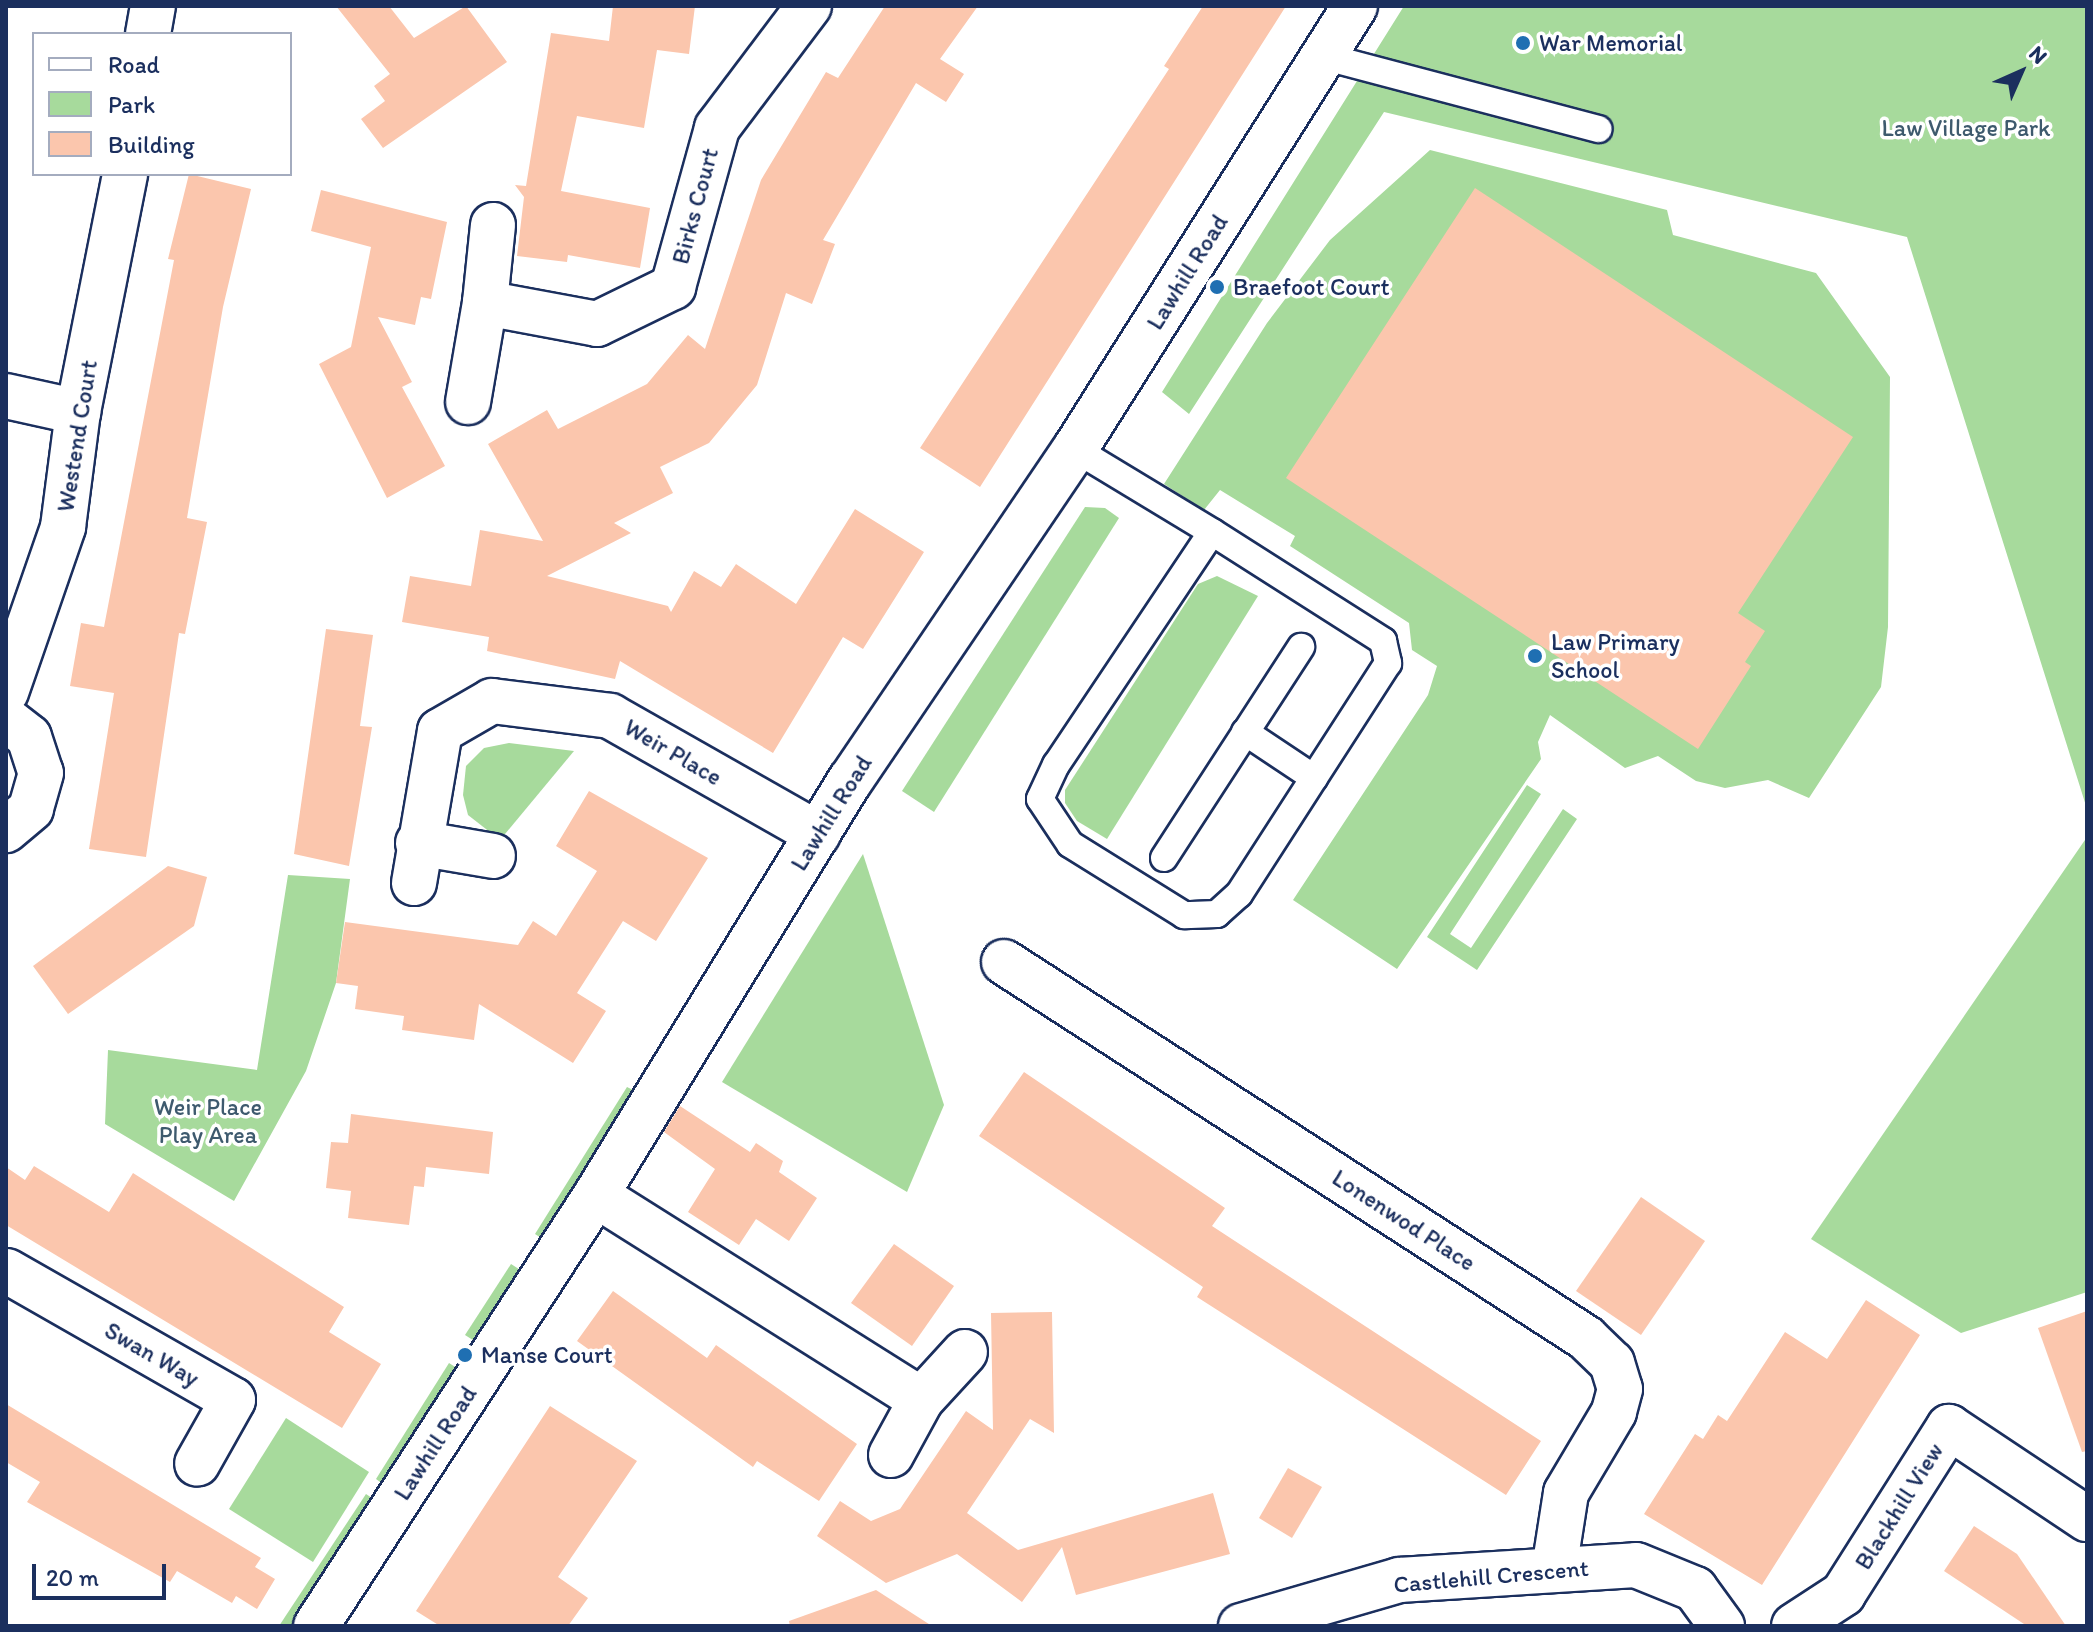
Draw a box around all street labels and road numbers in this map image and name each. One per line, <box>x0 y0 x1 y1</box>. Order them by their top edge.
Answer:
street label: Birks Court <box>666 145 724 267</box>
street label: Lawhill Road <box>1140 209 1234 335</box>
street label: Westend Court <box>51 358 103 514</box>
street label: Weir Place <box>619 713 727 791</box>
street label: Lawhill Road <box>784 750 878 876</box>
street label: Lonenwod Place <box>1327 1163 1481 1277</box>
street label: Swan Way <box>100 1316 204 1392</box>
street label: Lawhill Road <box>388 1381 482 1505</box>
street label: Blackhill View <box>1849 1437 1949 1575</box>
street label: Castlehill Crescent <box>1392 1553 1590 1599</box>

